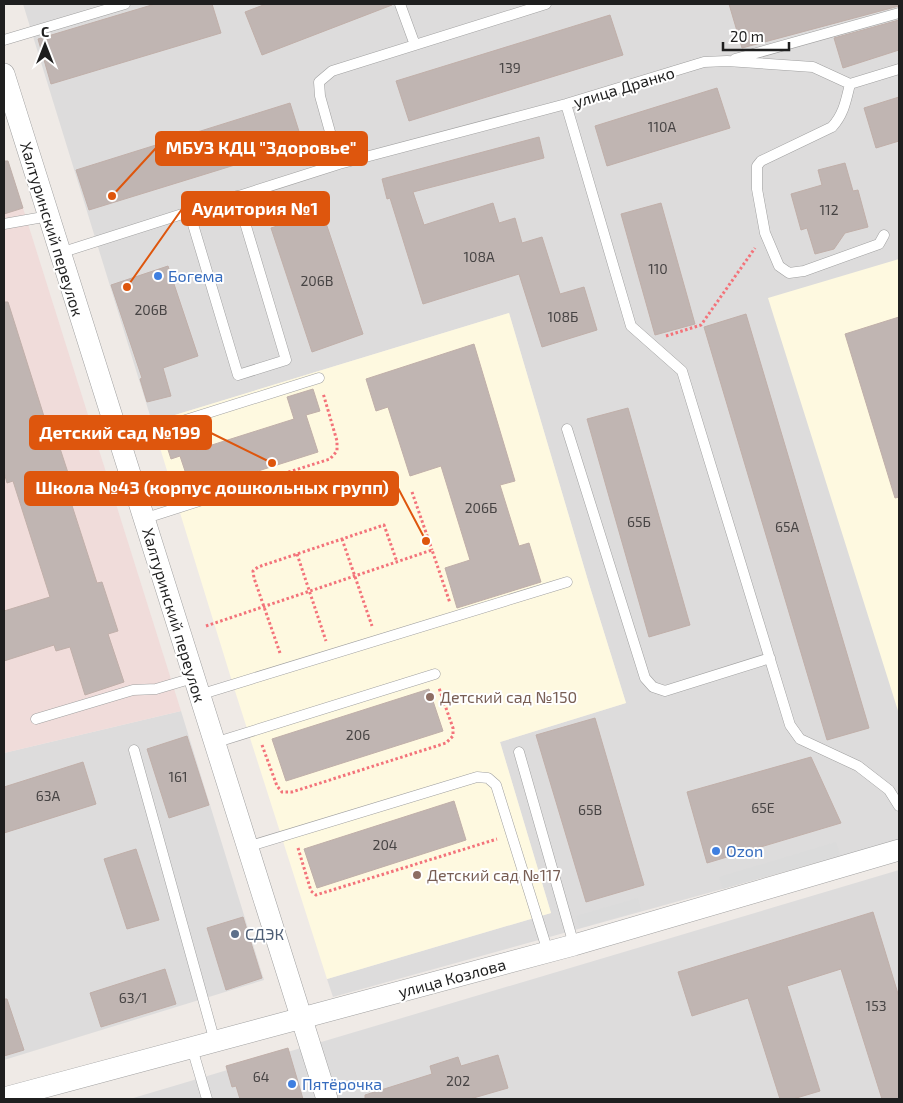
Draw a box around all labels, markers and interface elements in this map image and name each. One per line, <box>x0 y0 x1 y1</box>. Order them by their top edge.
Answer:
north arrow <box>20 20 70 70</box>
scale bar <box>723 20 789 52</box>
text: С <box>41 23 49 40</box>
text: 20 m <box>730 27 764 45</box>
house number: 139 <box>499 59 521 76</box>
street label: улица Дранко <box>571 62 677 112</box>
house number: 110А <box>648 118 676 135</box>
callout: МБУЗ КДЦ "Здоровье" <box>156 132 367 165</box>
text: МБУЗ КДЦ "Здоровье" <box>166 136 356 158</box>
street label: Халтуринский переулок <box>16 139 88 319</box>
callout: Аудитория №1 <box>182 192 329 225</box>
text: Аудитория №1 <box>192 197 318 219</box>
house number: 112 <box>819 201 839 218</box>
house number: 108А <box>463 248 495 265</box>
house number: 110 <box>648 260 668 277</box>
place label: Богема <box>168 266 223 285</box>
marker: Богема <box>152 270 164 282</box>
house number: 206В <box>301 272 334 289</box>
house number: 206В <box>135 301 168 318</box>
house number: 108Б <box>548 308 578 325</box>
callout: Детский сад №199 <box>30 416 211 449</box>
text: Детский сад №199 <box>39 421 201 443</box>
callout: Школа №43 (корпус дошкольных групп) <box>25 472 398 505</box>
text: Школа №43 (корпус дошкольных групп) <box>35 476 389 498</box>
house number: 206Б <box>465 499 497 516</box>
house number: 65Б <box>627 513 651 530</box>
house number: 65А <box>775 518 799 535</box>
street label: Халтуринский переулок <box>138 525 210 705</box>
place label: Детский сад №150 <box>440 687 577 706</box>
marker: Детский сад №150 <box>424 691 436 703</box>
house number: 206 <box>346 726 370 743</box>
house number: 161 <box>168 768 188 785</box>
house number: 63А <box>36 787 61 804</box>
house number: 65Е <box>751 799 775 816</box>
house number: 65В <box>578 801 602 818</box>
house number: 204 <box>373 836 397 853</box>
place label: Ozon <box>726 841 763 860</box>
marker: Ozon <box>710 845 722 857</box>
place label: Детский сад №117 <box>427 865 561 884</box>
marker: Детский сад №117 <box>411 869 423 881</box>
place label: СДЭК <box>245 924 284 943</box>
marker: СДЭК <box>229 928 241 940</box>
street label: улица Козлова <box>396 954 508 1002</box>
house number: 63/1 <box>119 989 147 1006</box>
house number: 153 <box>866 997 886 1014</box>
house number: 64 <box>253 1068 269 1085</box>
house number: 202 <box>446 1072 470 1089</box>
place label: Пятёрочка <box>302 1074 382 1093</box>
marker: Пятёрочка <box>286 1078 298 1090</box>

